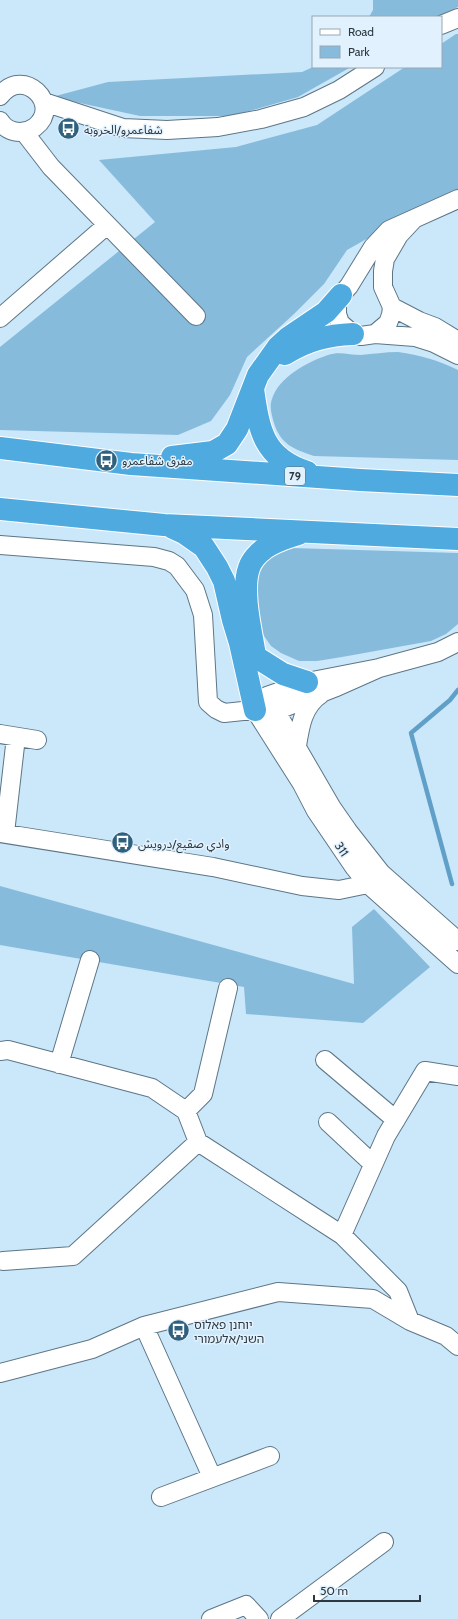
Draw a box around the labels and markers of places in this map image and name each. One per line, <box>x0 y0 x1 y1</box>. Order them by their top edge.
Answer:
bus stop icon: شفاعمرو/الخروبة <box>56 116 82 142</box>
place label: شفاعمرو/الخروبة <box>84 122 163 137</box>
bus stop icon: مفرق شفاعمرو <box>93 447 119 473</box>
place label: مفرق شفاعمرو <box>122 453 193 468</box>
bus stop icon: وادي صقيع/درويش <box>110 830 136 856</box>
place label: وادي صقيع/درويش <box>138 836 230 853</box>
place label: יוחנן פאלוס השני/אלעמורי <box>194 1317 264 1346</box>
bus stop icon: יוחנן פאלוס השני/אלעמורי <box>166 1318 192 1344</box>

